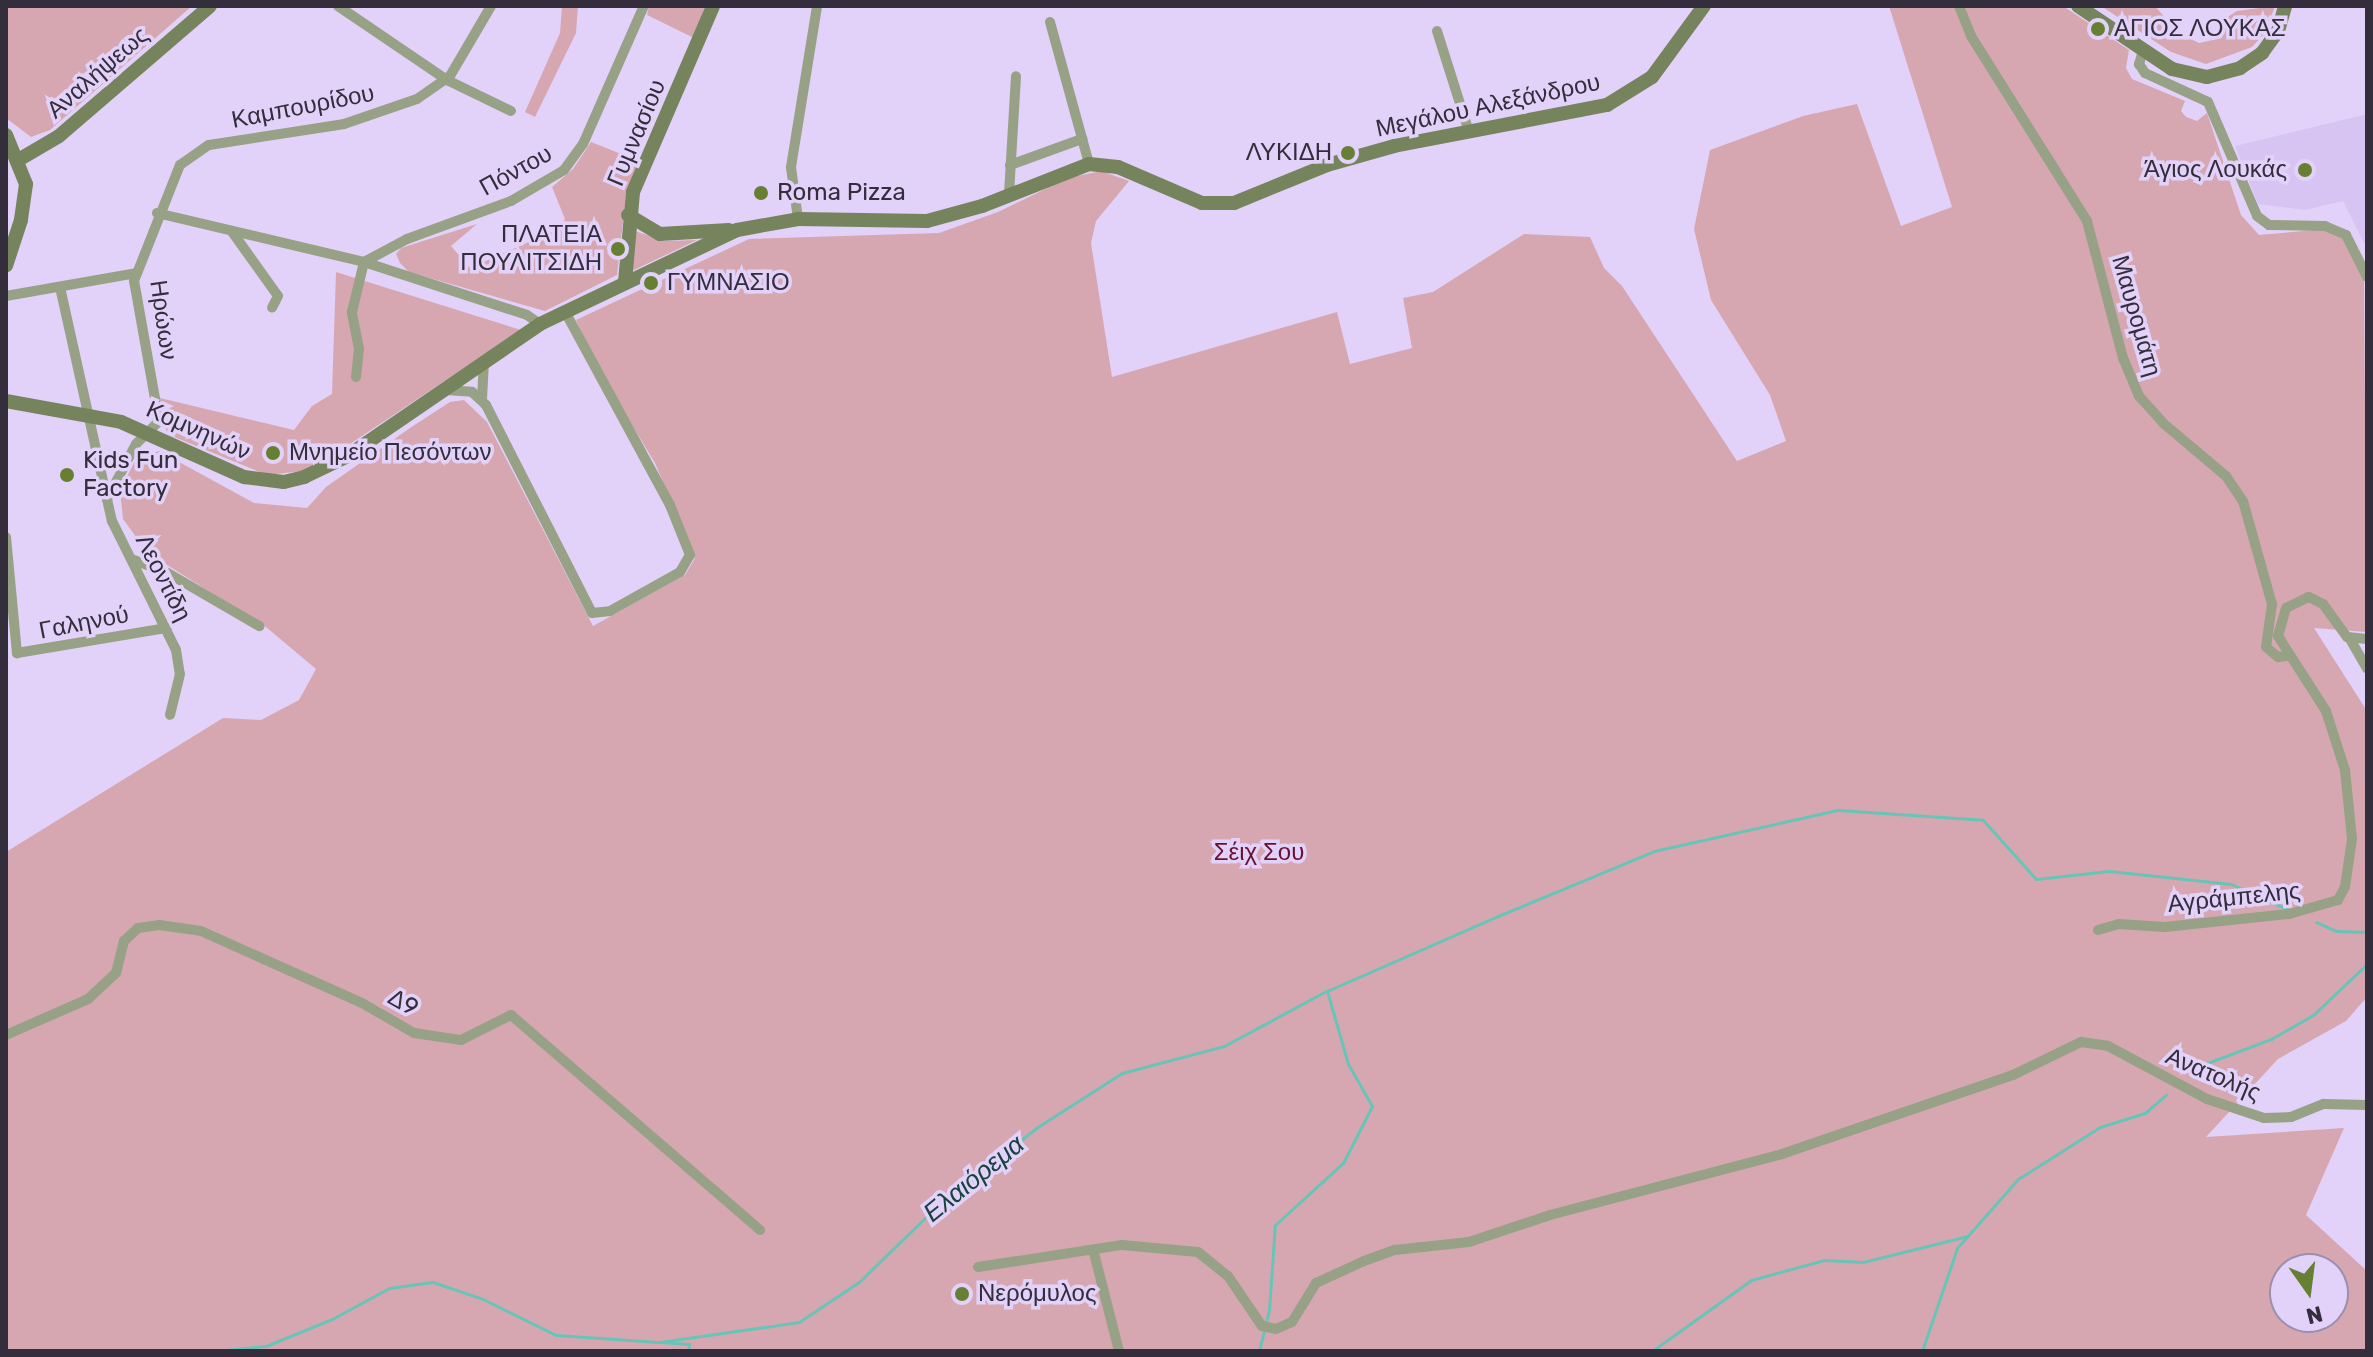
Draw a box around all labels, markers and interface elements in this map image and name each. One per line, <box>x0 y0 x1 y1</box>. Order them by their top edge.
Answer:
place label: ΑΓΙΟΣ ΛΟΥΚΑΣ <box>2114 15 2286 43</box>
marker: ΑΓΙΟΣ ΛΟΥΚΑΣ <box>2089 20 2107 38</box>
street label: Αναλήψεως <box>41 21 155 125</box>
street label: Μεγάλου Αλεξάνδρου <box>1373 68 1603 144</box>
street label: Γυμνασίου <box>602 76 672 190</box>
street label: Καμπουρίδου <box>229 79 377 135</box>
street label: Πόντου <box>475 139 557 203</box>
place label: ΛΥΚΙΔΗ <box>1246 139 1332 167</box>
marker: ΛΥΚΙΔΗ <box>1339 144 1357 162</box>
place label: Άγιος Λουκάς <box>2144 156 2287 184</box>
marker: Άγιος Λουκάς <box>2294 159 2316 181</box>
place label: Roma Pizza <box>777 179 906 207</box>
marker: Roma Pizza <box>752 184 770 202</box>
place label: ΠΛΑΤΕΙΑ ΠΟΥΛΙΤΣΙΔΗ <box>460 221 602 277</box>
marker: ΠΛΑΤΕΙΑ ΠΟΥΛΙΤΣΙΔΗ <box>609 240 627 258</box>
street label: Μαυρομάτη <box>2105 252 2167 380</box>
place label: ΓΥΜΝΑΣΙΟ <box>667 269 790 297</box>
marker: ΓΥΜΝΑΣΙΟ <box>642 274 660 292</box>
street label: Ηρώων <box>143 278 183 362</box>
street label: Κομνηνών <box>141 395 255 467</box>
place label: Μνημείο Πεσόντων <box>289 439 491 467</box>
marker: Μνημείο Πεσόντων <box>264 444 282 462</box>
place label: Kids Fun Factory <box>83 447 178 503</box>
marker: Kids Fun Factory <box>58 466 76 484</box>
street label: Λεοντίδη <box>129 530 197 626</box>
street label: Γαληνού <box>37 600 131 646</box>
park label: Σέιχ Σου <box>1214 839 1304 867</box>
street label: Αγράμπελης <box>2166 877 2302 919</box>
street label: Δ9 <box>383 983 423 1023</box>
street label: Ανατολής <box>2161 1042 2265 1108</box>
water label: Ελαιόρεμα <box>917 1129 1031 1229</box>
north arrow <box>2269 1253 2349 1333</box>
place label: Νερόμυλος <box>978 1280 1097 1308</box>
marker: Νερόμυλος <box>953 1285 971 1303</box>
text: N <box>2304 1300 2325 1330</box>

